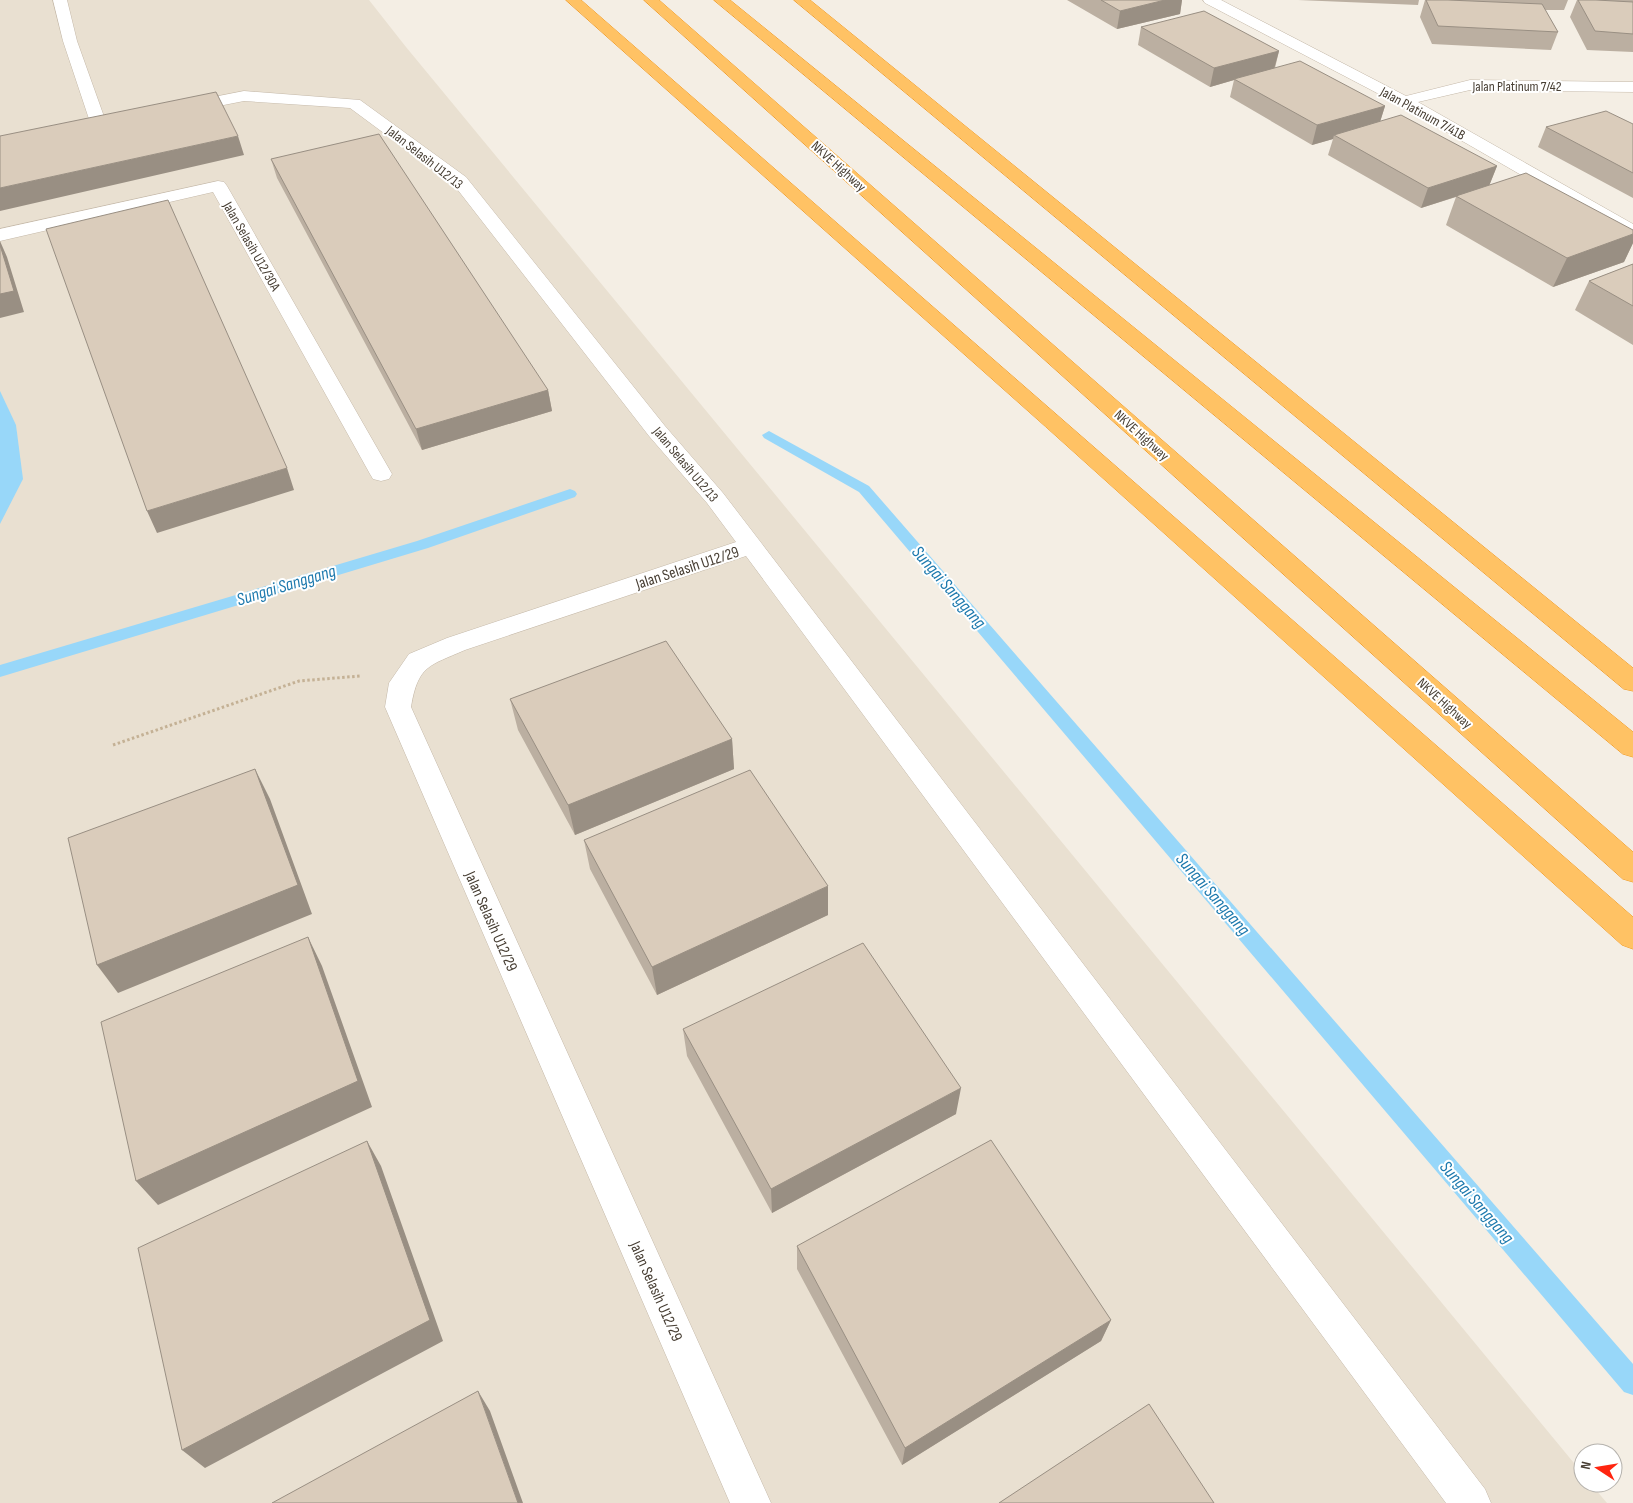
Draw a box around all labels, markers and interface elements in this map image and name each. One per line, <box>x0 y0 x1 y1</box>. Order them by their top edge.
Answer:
street label: Jalan Platinum 7/42 <box>1471 78 1562 95</box>
street label: Jalan Platinum 7/41B <box>1376 83 1468 144</box>
street label: Jalan Selasih U12/13 <box>382 122 467 193</box>
street label: NKVE Highway <box>808 137 870 196</box>
street label: Jalan Selasih U12/30A <box>219 198 284 295</box>
street label: NKVE Highway <box>1111 406 1173 465</box>
street label: Jalan Selasih U12/13 <box>649 423 722 505</box>
water label: Sungai Sanggang <box>907 542 991 633</box>
street label: Jalan Selasih U12/29 <box>632 543 742 594</box>
water label: Sungai Sanggang <box>234 560 339 610</box>
street label: NKVE Highway <box>1414 674 1476 733</box>
water label: Sungai Sanggang <box>1171 849 1255 940</box>
street label: Jalan Selasih U12/29 <box>460 868 521 975</box>
water label: Sungai Sanggang <box>1435 1157 1519 1248</box>
street label: Jalan Selasih U12/29 <box>625 1238 686 1345</box>
north arrow <box>1573 1443 1623 1493</box>
text: N <box>1577 1460 1595 1471</box>

